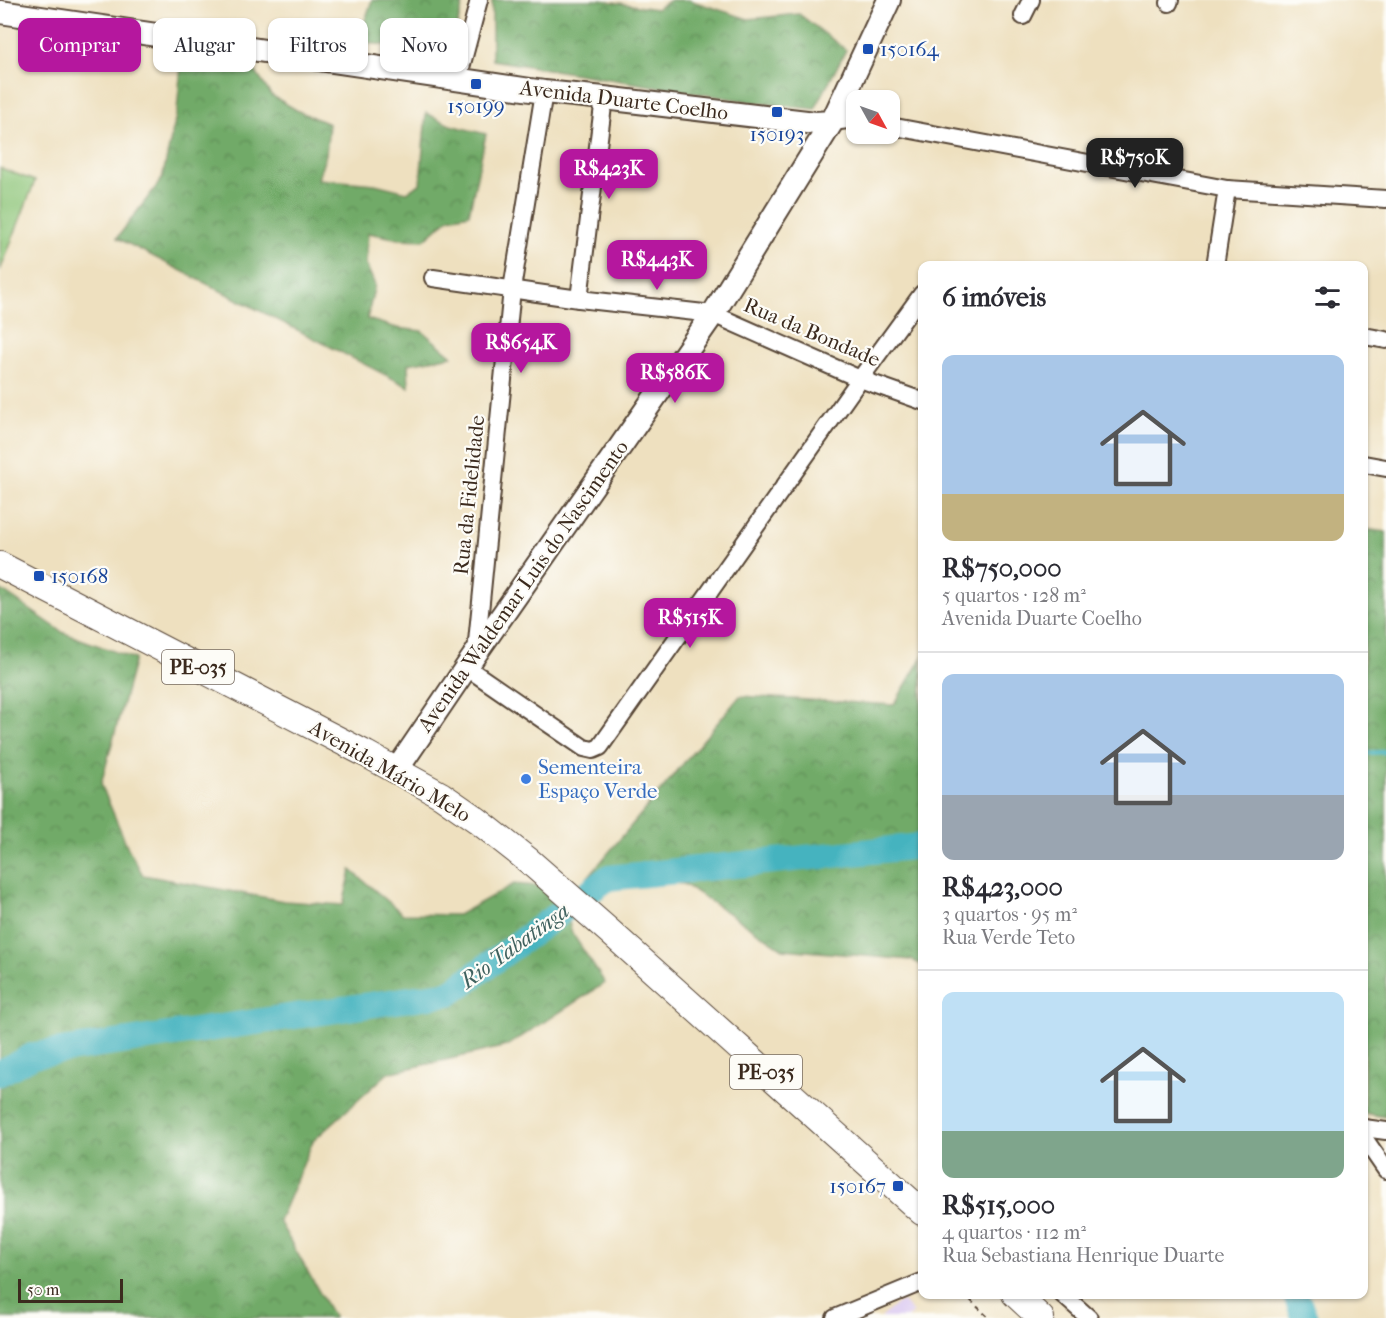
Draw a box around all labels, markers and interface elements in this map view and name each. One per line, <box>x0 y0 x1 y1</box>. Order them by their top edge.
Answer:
chip: Comprar <box>18 18 141 72</box>
chip: Alugar <box>153 18 256 72</box>
chip: Filtros <box>268 18 368 72</box>
chip: Novo <box>380 18 468 72</box>
place label: 150164 <box>880 37 940 61</box>
marker: 150164 <box>861 42 875 56</box>
street label: Avenida Duarte Coelho <box>517 75 730 125</box>
marker: 150199 <box>469 77 483 91</box>
north arrow <box>846 90 900 144</box>
map controls <box>846 90 900 144</box>
place label: 150199 <box>447 94 505 118</box>
marker: 150193 <box>770 105 784 119</box>
place label: 150193 <box>749 122 805 146</box>
pin: R$750K <box>1086 138 1184 189</box>
text: R$750K <box>1100 146 1170 169</box>
pin: R$423K <box>560 149 658 200</box>
text: R$423K <box>574 157 644 180</box>
pin: R$443K <box>608 240 706 291</box>
text: R$443K <box>621 248 693 271</box>
icon: filters <box>1311 281 1344 314</box>
text: 6 imóveis <box>942 282 1046 313</box>
street label: Rua da Bondade <box>740 292 884 372</box>
pin: R$654K <box>472 323 570 374</box>
text: R$654K <box>485 331 557 354</box>
pin: R$586K <box>626 353 724 404</box>
text: R$586K <box>640 361 710 384</box>
icon: home <box>1089 394 1197 502</box>
street label: Rua da Fidelidade <box>449 414 489 576</box>
street label: Avenida Waldemar Luis do Nascimento <box>412 436 633 737</box>
text: R$750,000 <box>942 553 1062 584</box>
place label: 150168 <box>51 564 108 588</box>
marker: 150168 <box>32 569 46 583</box>
text: 5 quartos · 128 m² <box>942 584 1086 607</box>
pin: R$515K <box>641 598 739 649</box>
text: R$515K <box>658 606 722 629</box>
text: Avenida Duarte Coelho <box>942 607 1142 630</box>
road number: PE-035 <box>162 650 234 684</box>
icon: home <box>1089 713 1197 821</box>
street label: Avenida Mário Melo <box>304 715 475 827</box>
place label: Sementeira Espaço Verde <box>538 755 657 803</box>
marker: Sementeira Espaço Verde <box>519 772 533 786</box>
text: R$423,000 <box>942 872 1063 903</box>
water label: Rio Tabatinga <box>454 898 574 995</box>
text: 3 quartos · 95 m² <box>942 903 1077 926</box>
text: Rua Verde Teto <box>942 926 1075 949</box>
icon: home <box>1089 1031 1197 1139</box>
road number: PE-035 <box>730 1055 802 1089</box>
place label: 150167 <box>829 1174 886 1198</box>
marker: 150167 <box>891 1179 905 1193</box>
text: R$515,000 <box>942 1190 1055 1221</box>
text: 4 quartos · 112 m² <box>942 1221 1086 1244</box>
text: Rua Sebastiana Henrique Duarte <box>942 1244 1224 1267</box>
scale bar <box>18 1276 123 1304</box>
text: 50 m <box>27 1280 59 1299</box>

